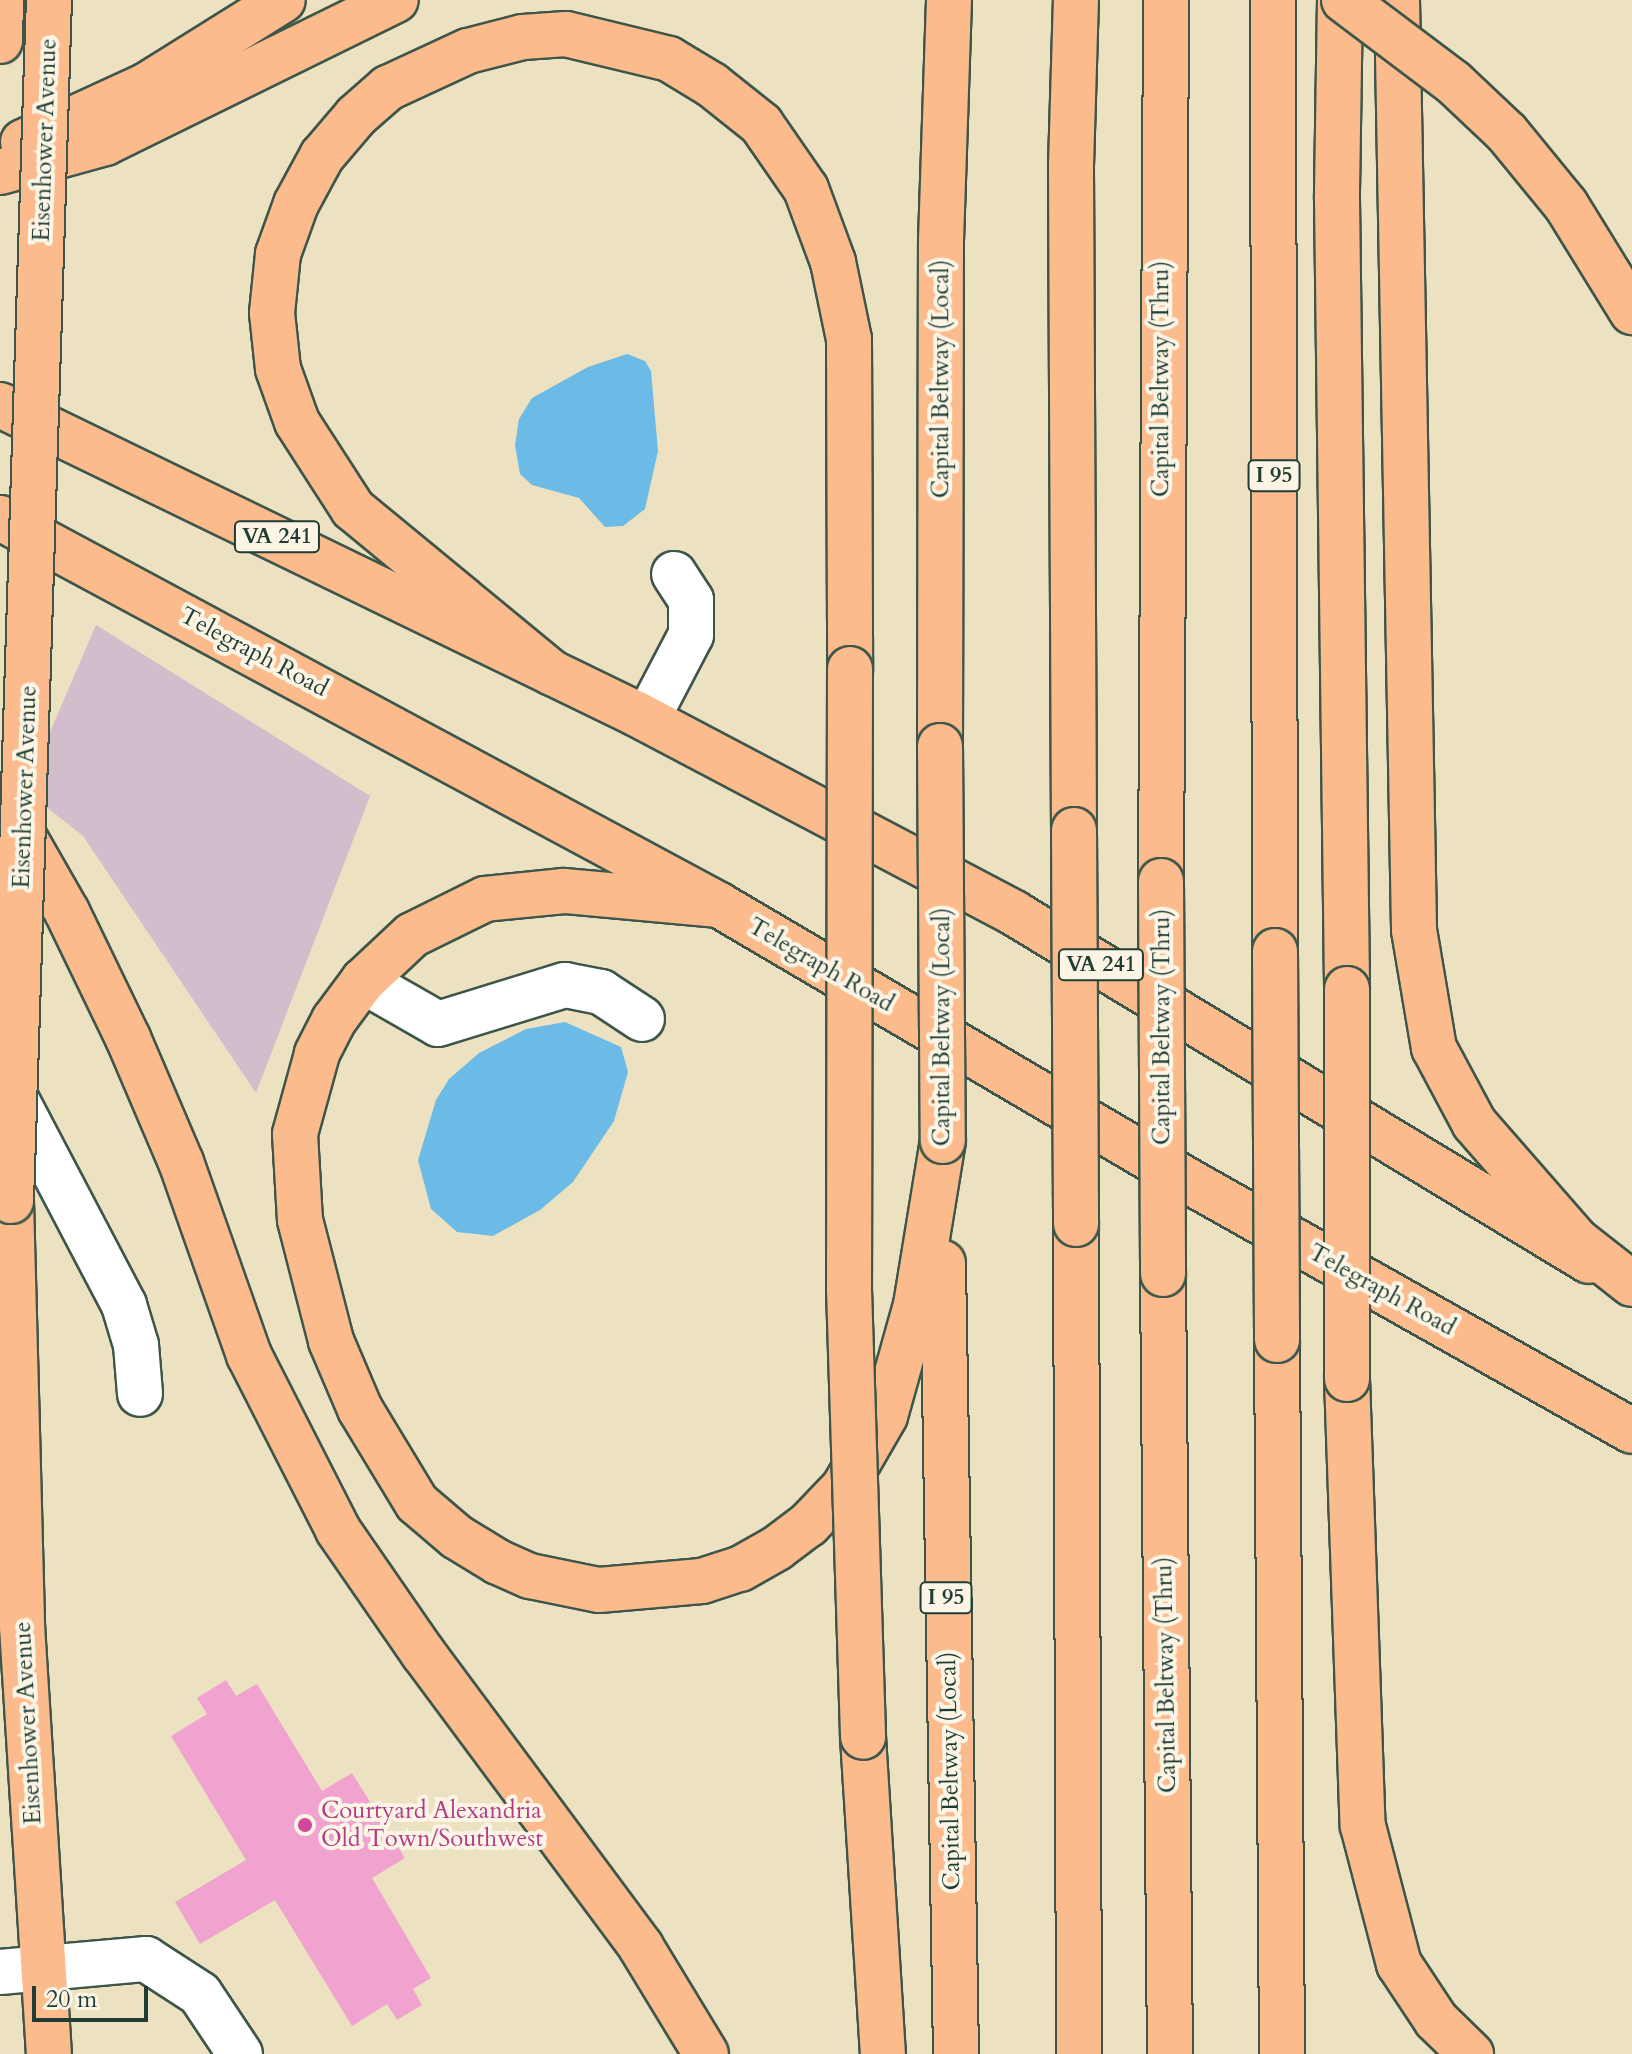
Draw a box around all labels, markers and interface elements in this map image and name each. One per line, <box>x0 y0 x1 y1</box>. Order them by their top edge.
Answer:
street label: Eisenhower Avenue <box>27 38 63 242</box>
street label: Capital Beltway (Local) <box>927 260 955 498</box>
street label: Capital Beltway (Thru) <box>1147 261 1175 497</box>
road number: I 95 <box>1246 458 1302 494</box>
road number: VA 241 <box>233 519 321 555</box>
street label: Telegraph Road <box>175 601 333 703</box>
street label: Eisenhower Avenue <box>7 685 43 889</box>
street label: Capital Beltway (Local) <box>928 908 956 1146</box>
street label: Capital Beltway (Thru) <box>1148 909 1176 1145</box>
street label: Telegraph Road <box>743 912 899 1018</box>
road number: VA 241 <box>1057 947 1145 983</box>
street label: Telegraph Road <box>1304 1238 1460 1342</box>
street label: Capital Beltway (Thru) <box>1150 1557 1182 1793</box>
road number: I 95 <box>918 1580 974 1616</box>
street label: Eisenhower Avenue <box>8 1621 48 1825</box>
street label: Capital Beltway (Local) <box>934 1651 966 1891</box>
place label: Courtyard Alexandria Old Town/Southwest <box>321 1797 543 1853</box>
marker: Courtyard Alexandria Old Town/Southwest <box>296 1816 314 1834</box>
scale bar <box>36 1970 152 2020</box>
text: 20 m <box>46 1983 97 2016</box>

